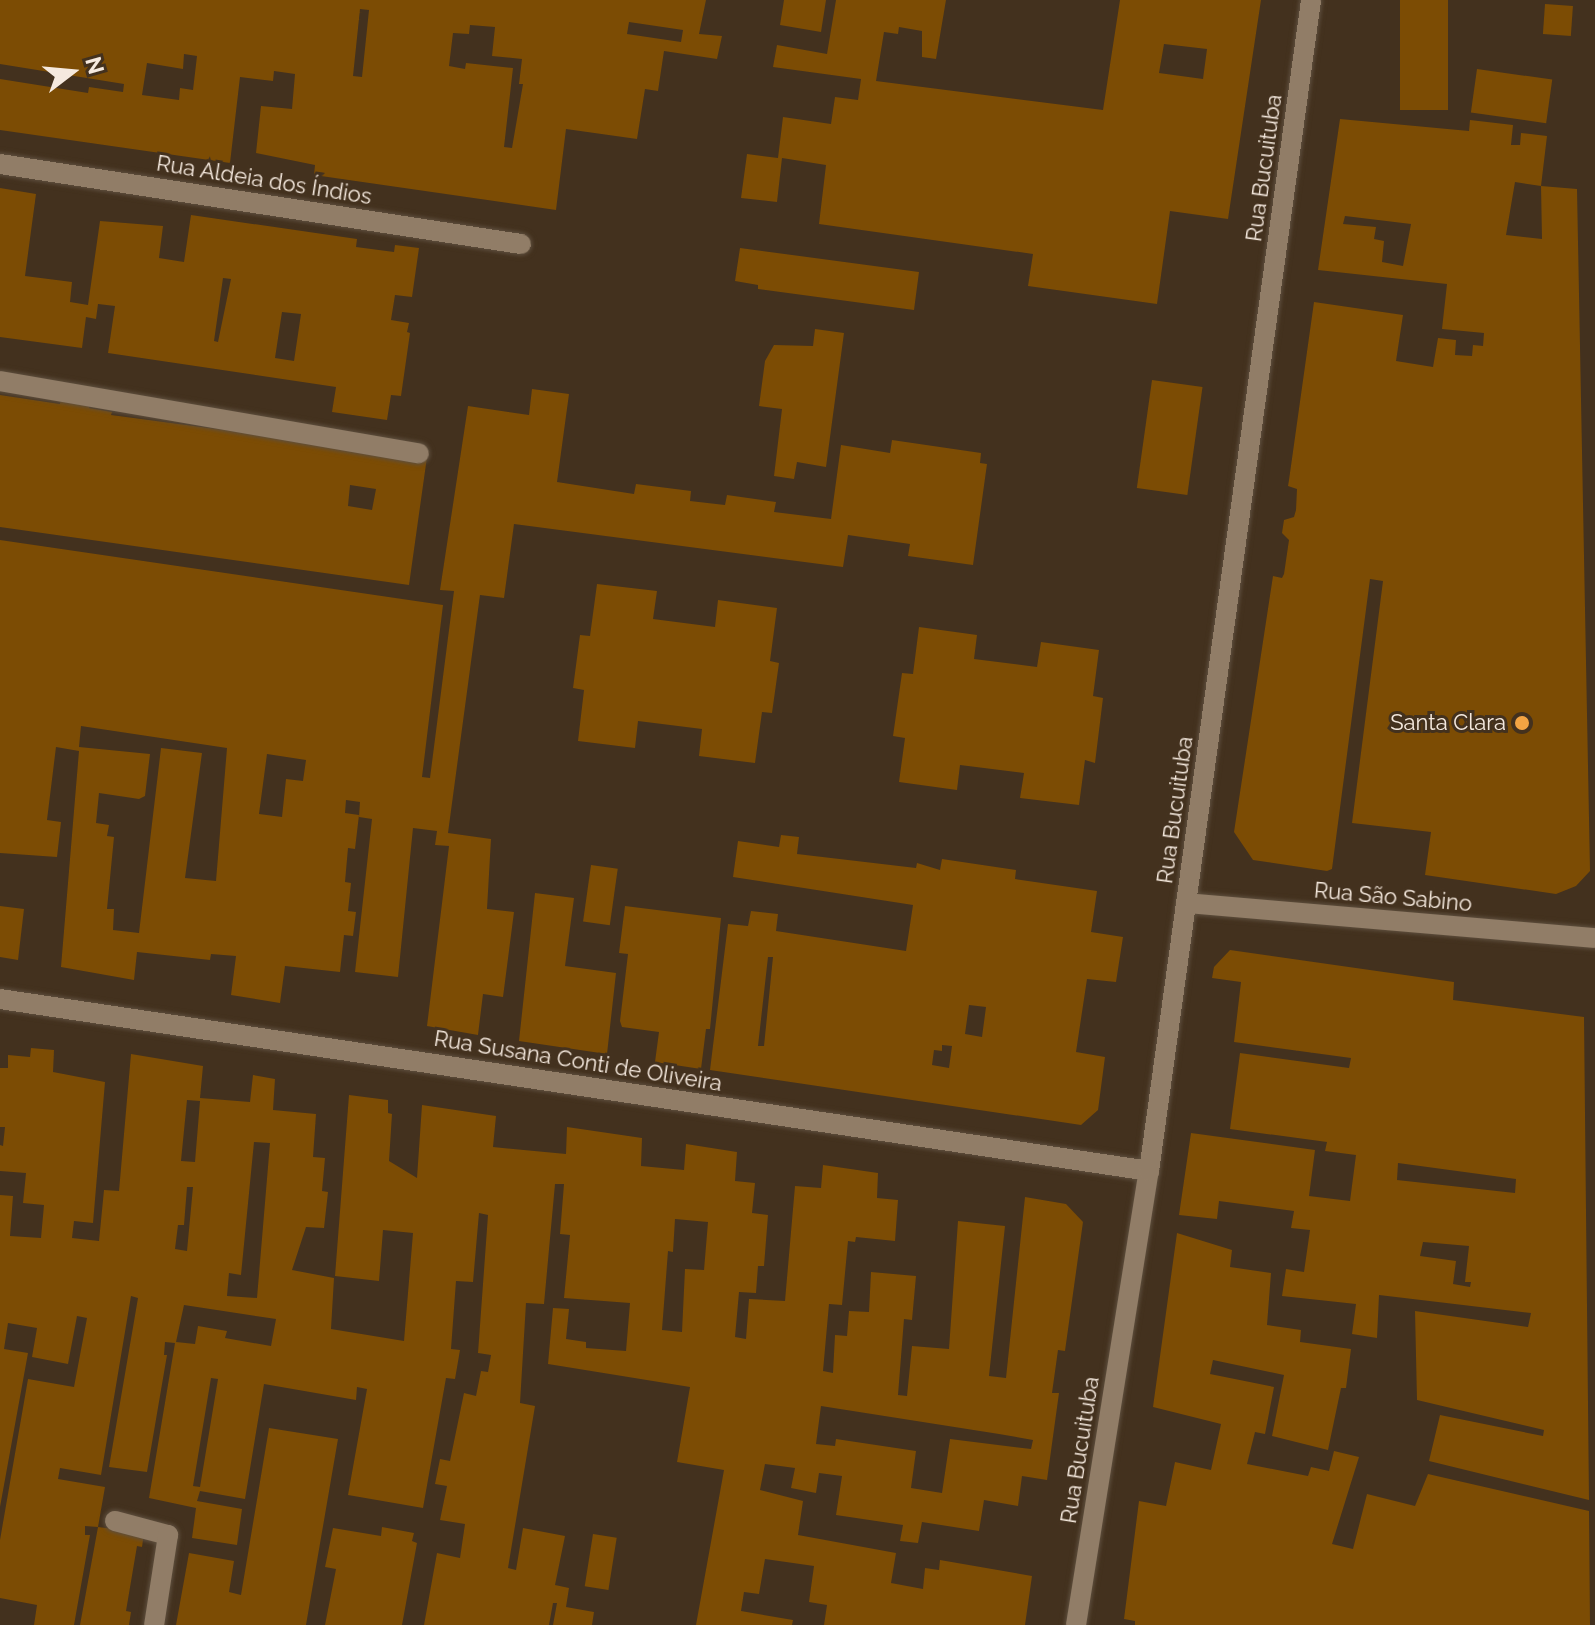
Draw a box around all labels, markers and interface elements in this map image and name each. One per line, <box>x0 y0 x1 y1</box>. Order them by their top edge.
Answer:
north arrow <box>32 32 112 112</box>
text: N <box>80 54 110 77</box>
street label: Rua Bucuituba <box>1241 93 1287 243</box>
street label: Rua Aldeia dos Índios <box>154 150 374 210</box>
place label: Santa Clara <box>1390 710 1506 736</box>
marker: Santa Clara <box>1513 714 1531 732</box>
street label: Rua Bucuituba <box>1152 735 1198 885</box>
street label: Rua São Sabino <box>1313 877 1473 917</box>
street label: Rua Susana Conti de Oliveira <box>432 1025 724 1097</box>
street label: Rua Bucuituba <box>1055 1375 1105 1525</box>

